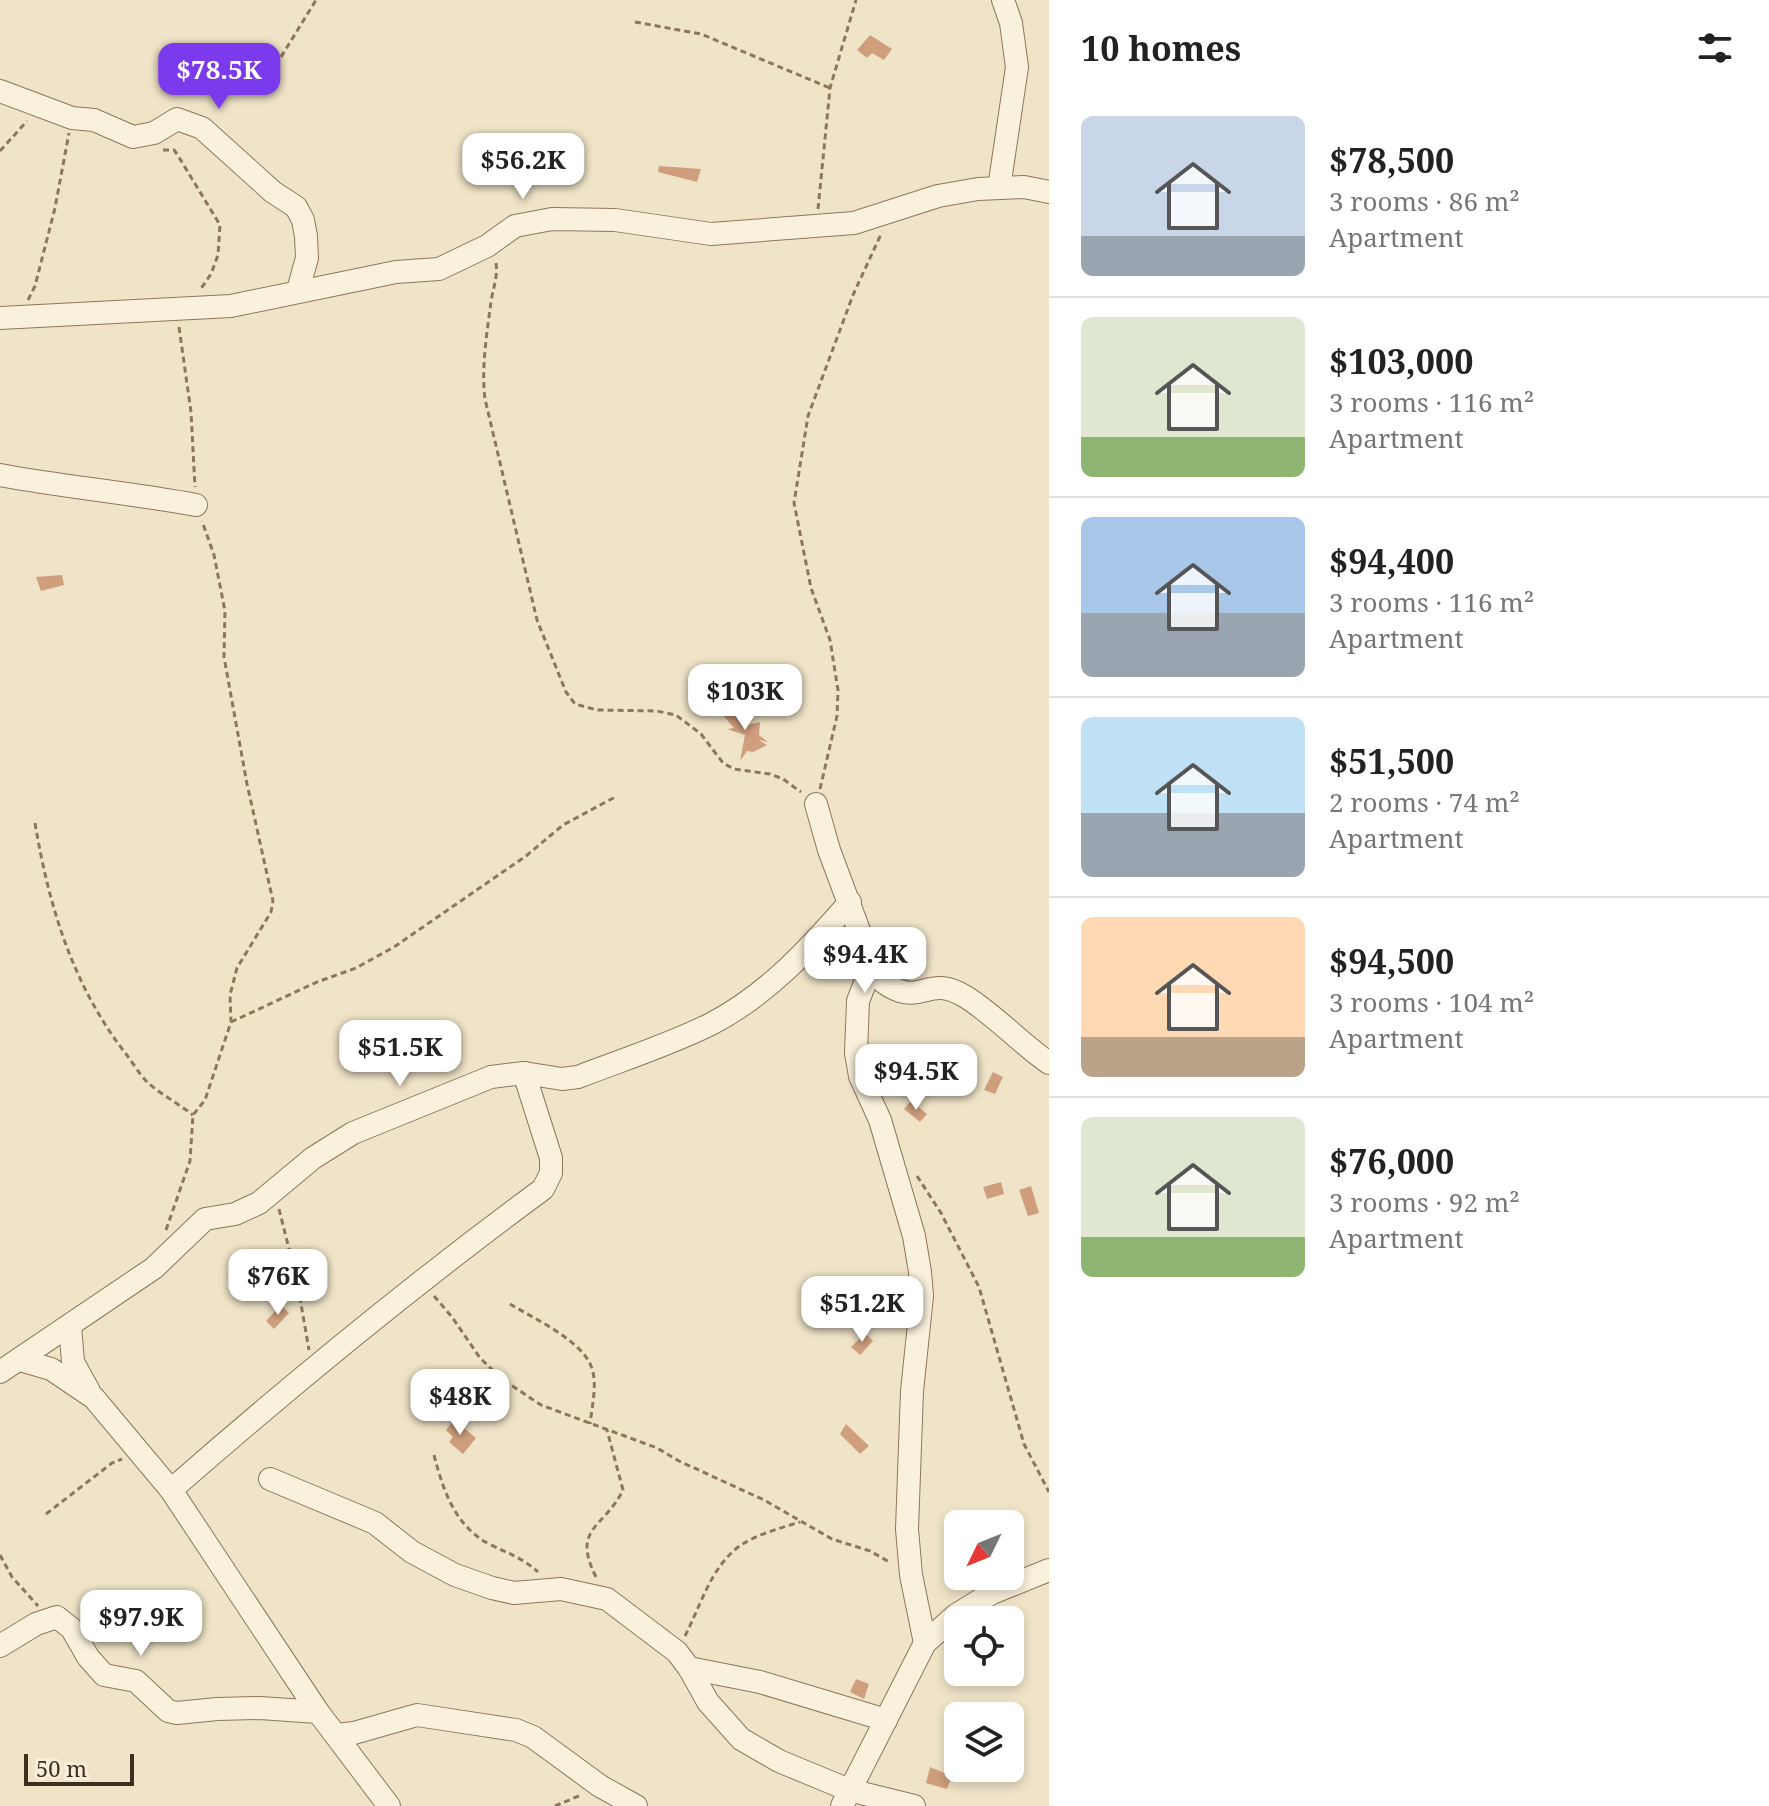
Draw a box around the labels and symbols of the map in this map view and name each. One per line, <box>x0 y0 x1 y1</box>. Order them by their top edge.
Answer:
pin: $78.5K <box>154 43 284 111</box>
pin: $56.2K <box>458 133 588 201</box>
pin: $103K <box>689 664 801 732</box>
pin: $94.4K <box>800 927 930 995</box>
pin: $51.5K <box>335 1020 465 1088</box>
pin: $94.5K <box>851 1044 981 1112</box>
pin: $76K <box>231 1249 325 1317</box>
pin: $51.2K <box>797 1276 927 1344</box>
pin: $48K <box>413 1369 507 1437</box>
north arrow <box>944 1510 1024 1590</box>
pin: $97.9K <box>76 1590 206 1658</box>
scale bar <box>24 1750 134 1786</box>

